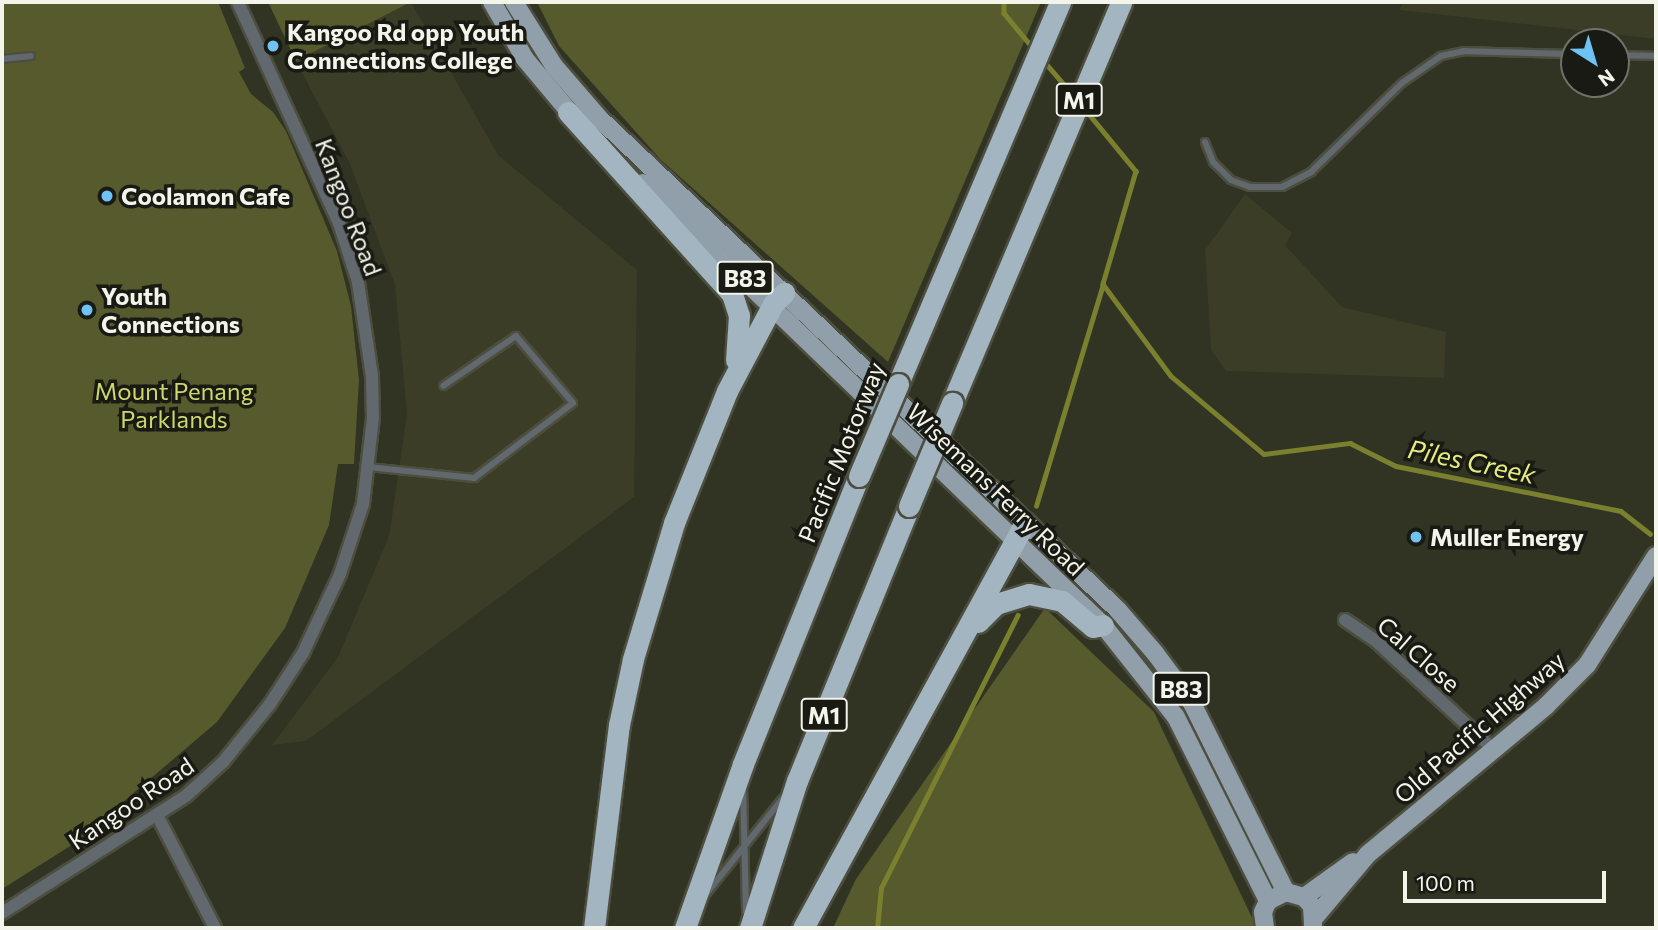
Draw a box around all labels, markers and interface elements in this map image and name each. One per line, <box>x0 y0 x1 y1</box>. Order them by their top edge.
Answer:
place label: Kangoo Rd opp Youth Connections College <box>287 18 524 74</box>
north arrow <box>1560 28 1630 98</box>
marker: Kangoo Rd opp Youth Connections College <box>265 38 281 54</box>
text: N <box>1594 65 1619 92</box>
road number: M1 <box>1054 80 1104 120</box>
street label: Kangoo Road <box>310 134 388 280</box>
place label: Coolamon Cafe <box>121 182 290 210</box>
marker: Coolamon Cafe <box>99 188 115 204</box>
road number: B83 <box>715 258 775 298</box>
place label: Youth Connections <box>101 282 240 338</box>
marker: Youth Connections <box>79 302 95 318</box>
street label: Pacific Motorway <box>792 358 890 546</box>
park label: Mount Penang Parklands <box>94 377 254 433</box>
street label: Wisemans Ferry Road <box>901 397 1091 581</box>
water label: Piles Creek <box>1405 432 1539 490</box>
place label: Muller Energy <box>1430 523 1584 551</box>
marker: Muller Energy <box>1408 529 1424 545</box>
street label: Cal Close <box>1372 610 1466 698</box>
street label: Old Pacific Highway <box>1388 645 1570 809</box>
road number: B83 <box>1151 670 1211 708</box>
road number: M1 <box>800 695 848 734</box>
street label: Kangoo Road <box>63 751 199 855</box>
scale bar <box>1406 856 1609 900</box>
text: 100 m <box>1416 870 1475 895</box>

